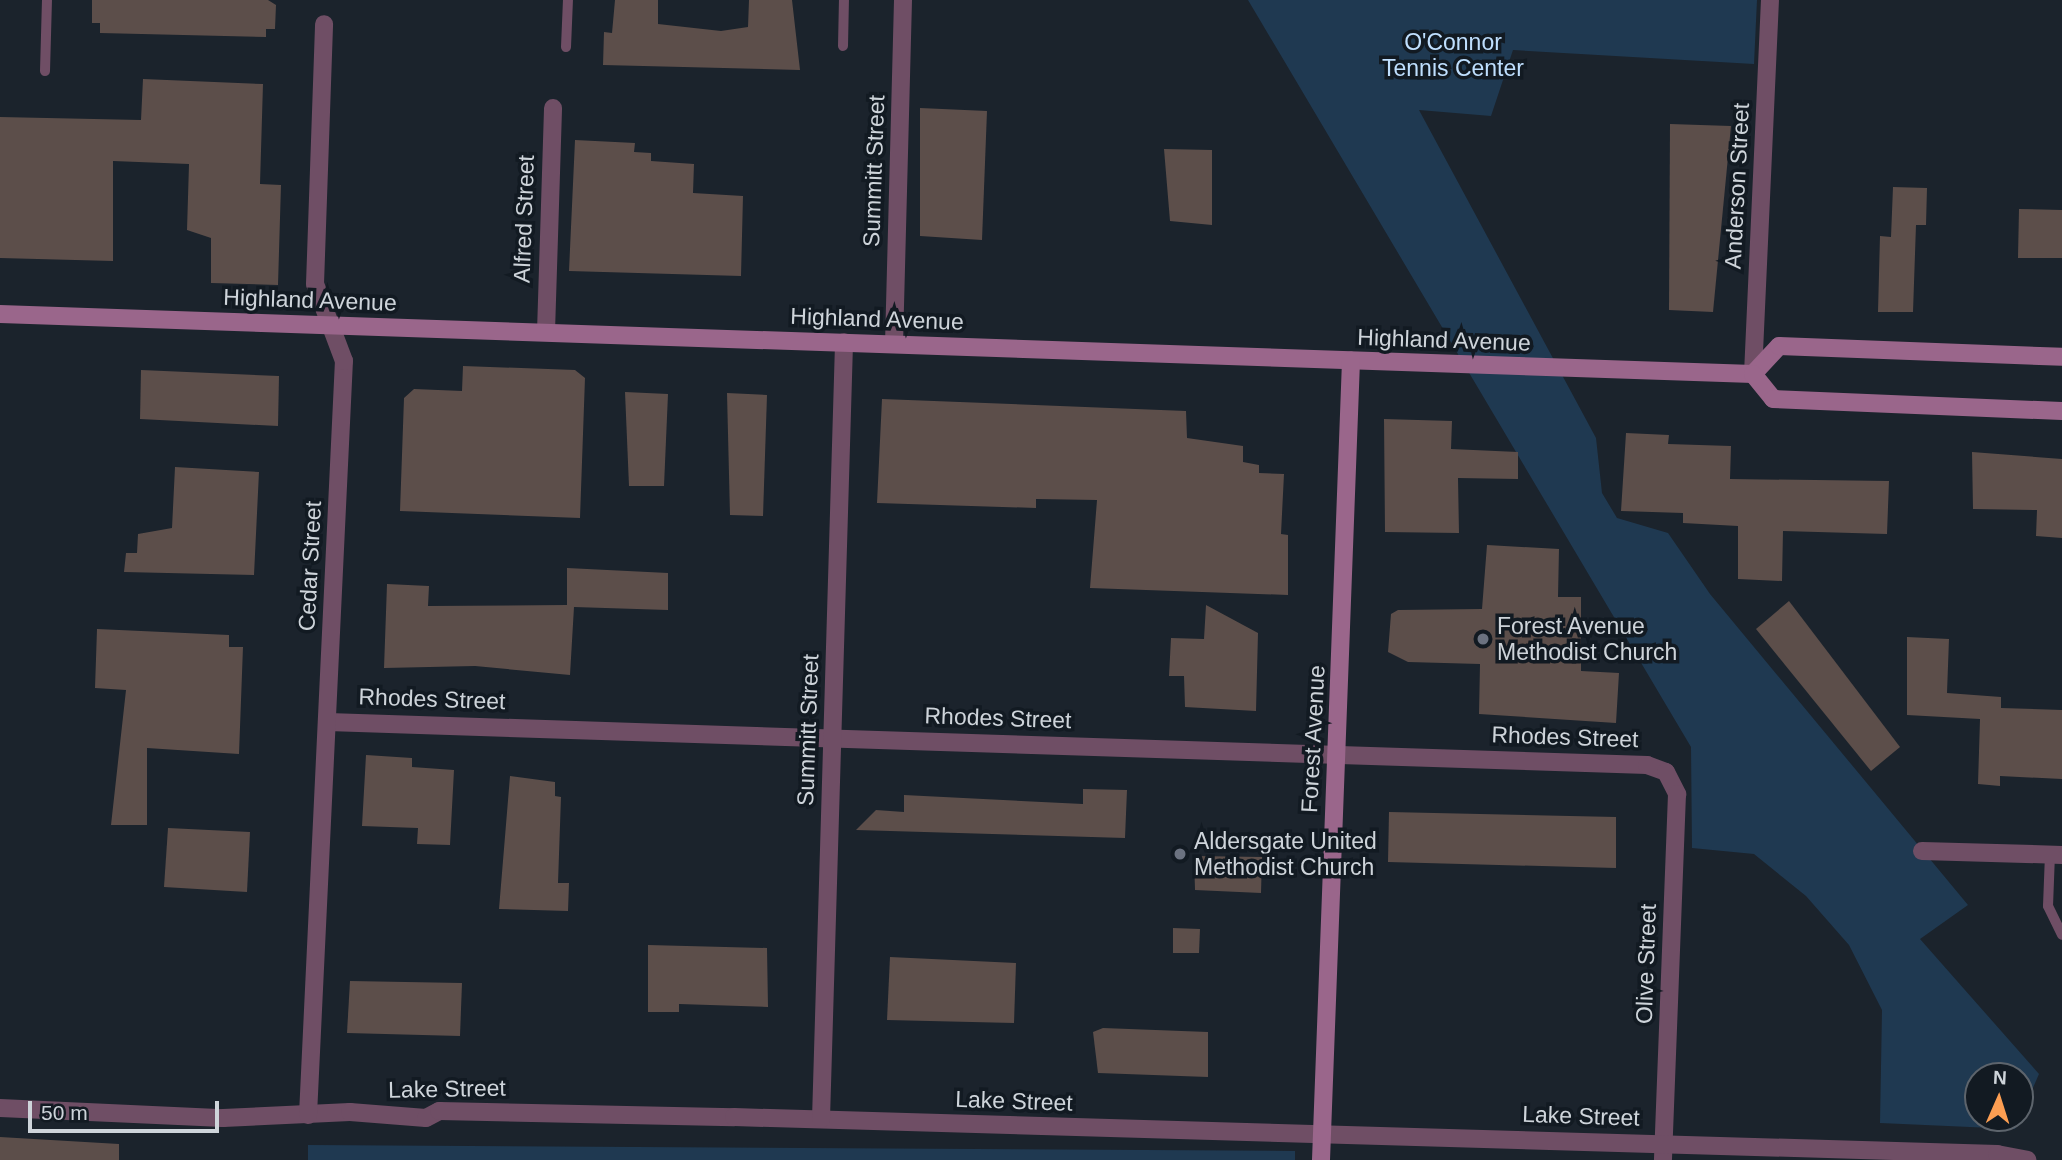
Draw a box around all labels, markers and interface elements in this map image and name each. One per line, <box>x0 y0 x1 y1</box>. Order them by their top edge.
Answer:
park label: O'Connor Tennis Center <box>1382 28 1524 82</box>
street label: Summitt Street <box>858 95 890 247</box>
street label: Anderson Street <box>1719 102 1755 270</box>
street label: Alfred Street <box>508 155 540 283</box>
street label: Highland Avenue <box>222 283 398 317</box>
street label: Highland Avenue <box>789 302 965 336</box>
street label: Highland Avenue <box>1356 323 1532 357</box>
street label: Cedar Street <box>293 500 327 632</box>
place label: Forest Avenue Methodist Church <box>1497 612 1677 666</box>
marker: Forest Avenue Methodist Church <box>1475 631 1491 647</box>
street label: Summitt Street <box>792 654 824 806</box>
street label: Forest Avenue <box>1295 664 1331 814</box>
street label: Rhodes Street <box>358 683 506 715</box>
street label: Rhodes Street <box>924 702 1072 734</box>
street label: Rhodes Street <box>1491 721 1639 753</box>
place label: Aldersgate United Methodist Church <box>1194 827 1377 881</box>
marker: Aldersgate United Methodist Church <box>1172 846 1188 862</box>
street label: Olive Street <box>1630 903 1662 1025</box>
north arrow <box>1964 1062 2034 1132</box>
text: N <box>1993 1067 2007 1088</box>
street label: Lake Street <box>388 1074 506 1104</box>
street label: Lake Street <box>955 1085 1073 1117</box>
scale bar <box>32 1086 222 1130</box>
street label: Lake Street <box>1522 1100 1640 1132</box>
text: 50 m <box>41 1101 88 1124</box>

